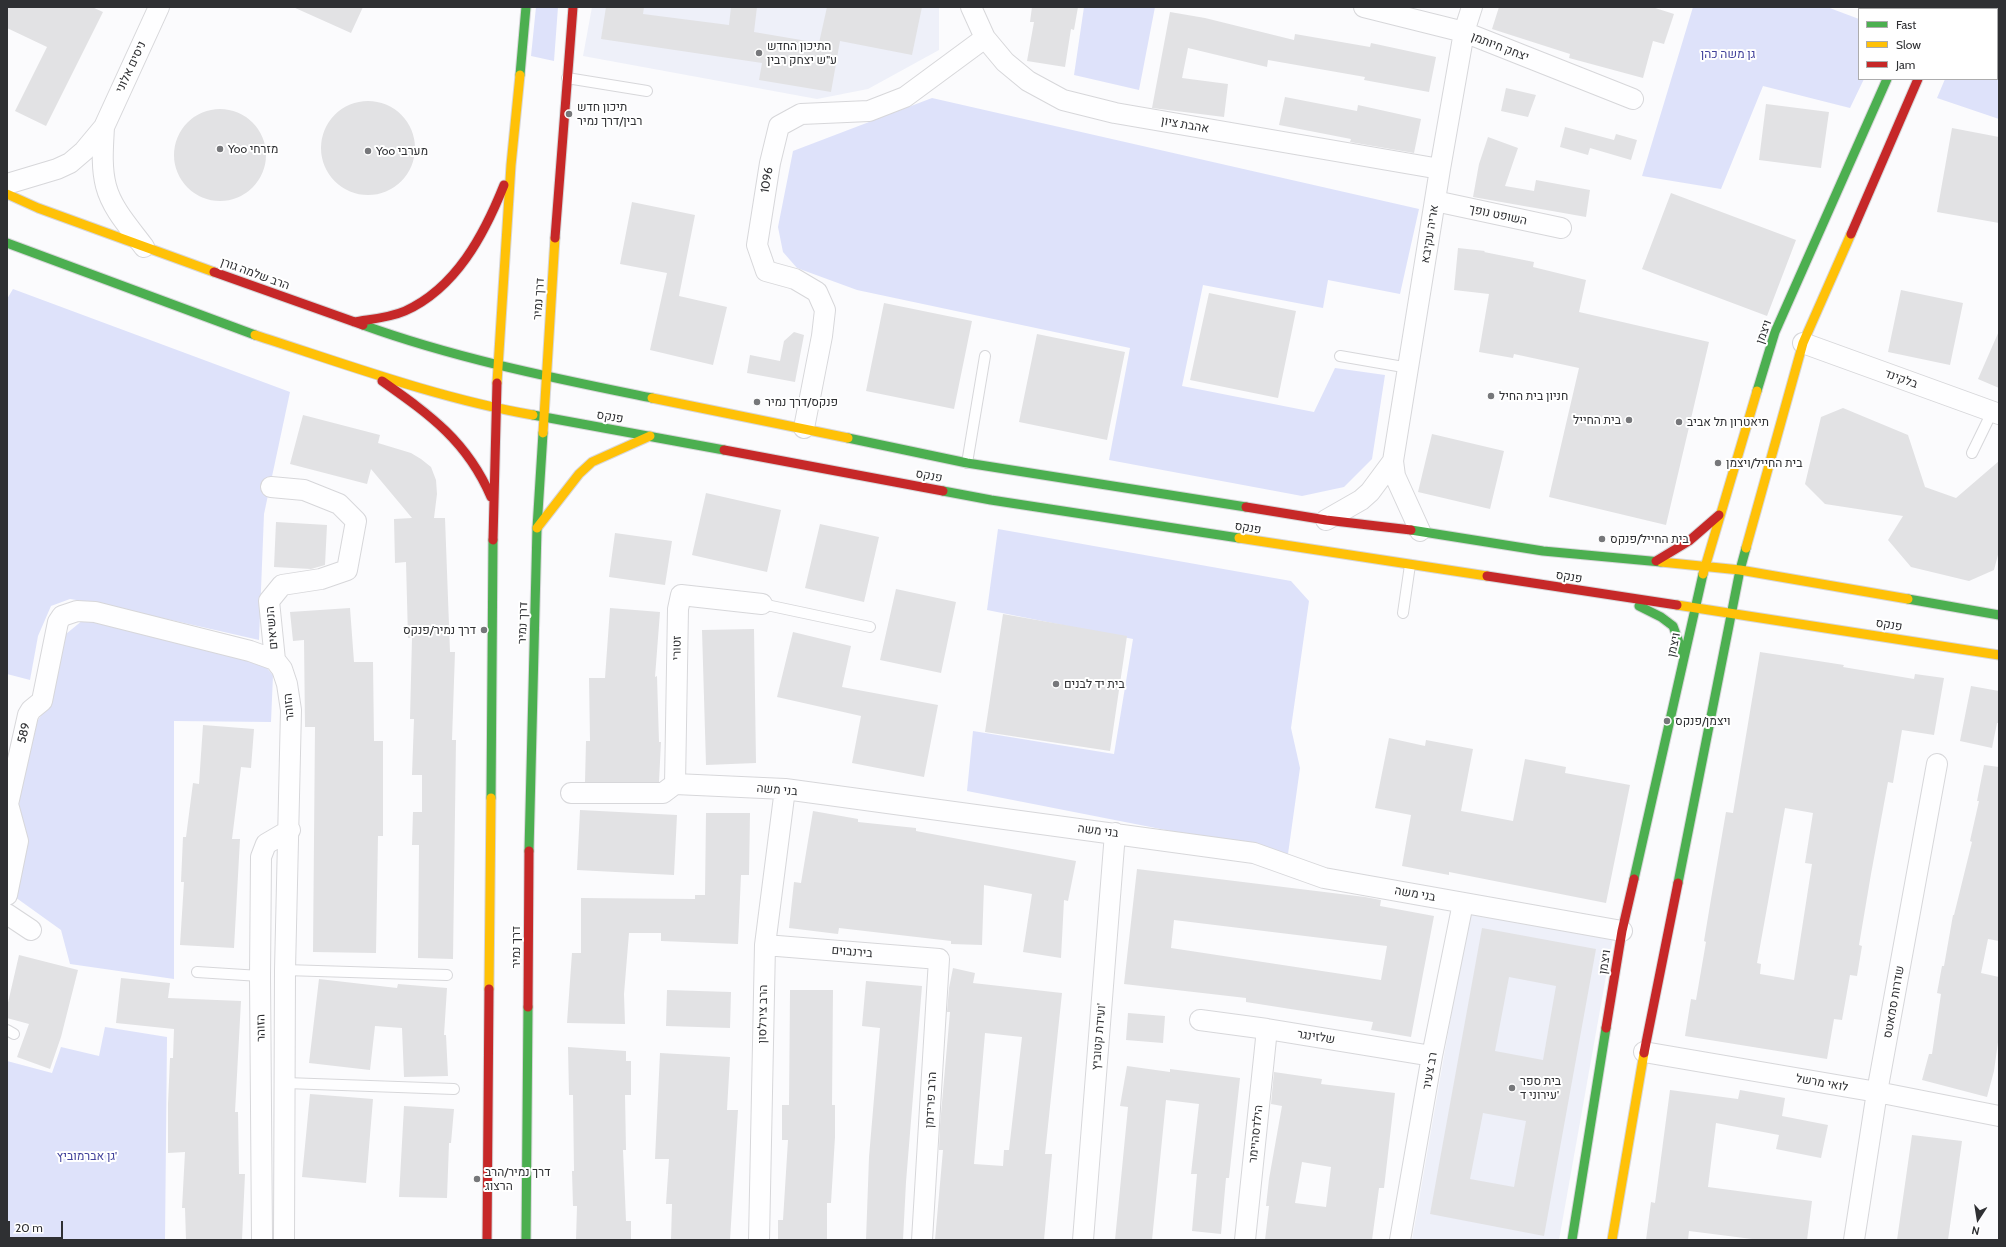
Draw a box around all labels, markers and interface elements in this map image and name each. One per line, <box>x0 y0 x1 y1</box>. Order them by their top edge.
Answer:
legend <box>1858 8 1998 80</box>
text: Fast <box>1896 17 1916 32</box>
street label: יצחק חיותמן <box>1469 29 1531 65</box>
text: Slow <box>1896 37 1921 52</box>
street label: ניסים אלוני <box>113 39 149 95</box>
place label: התיכון החדש ע"ש יצחק רבין <box>767 39 837 67</box>
park label: גן משה כהן <box>1701 47 1755 61</box>
marker: התיכון החדש ע"ש יצחק רבין <box>754 48 764 58</box>
text: Jam <box>1896 57 1915 72</box>
place label: תיכון חדש רבין/דרך נמיר <box>577 100 642 128</box>
marker: תיכון חדש רבין/דרך נמיר <box>564 109 574 119</box>
street label: אהבת ציון <box>1160 114 1210 136</box>
place label: Yoo מזרחי <box>228 142 278 156</box>
marker: Yoo מזרחי <box>215 144 225 154</box>
place label: Yoo מערבי <box>376 144 428 158</box>
marker: Yoo מערבי <box>363 146 373 156</box>
street label: 1096 <box>758 166 776 194</box>
street label: השופט נופך <box>1468 202 1528 228</box>
street label: אריה עקיבא <box>1418 204 1442 264</box>
street label: הרב שלמה גורן <box>218 255 292 293</box>
street label: דרך נמיר <box>530 277 548 321</box>
street label: ויצמן <box>1753 318 1775 346</box>
street label: בלקינד <box>1882 366 1920 392</box>
place label: חניון בית החיל <box>1499 389 1568 403</box>
marker: חניון בית החיל <box>1486 391 1496 401</box>
place label: פנקס/דרך נמיר <box>765 395 838 409</box>
marker: פנקס/דרך נמיר <box>752 397 762 407</box>
street label: פנקס <box>595 408 625 426</box>
place label: בית החייל <box>1573 413 1621 427</box>
marker: בית החייל <box>1624 415 1634 425</box>
place label: תיאטרון תל אביב <box>1687 415 1769 429</box>
marker: תיאטרון תל אביב <box>1674 417 1684 427</box>
place label: בית החייל/ויצמן <box>1726 456 1803 470</box>
marker: בית החייל/ויצמן <box>1713 458 1723 468</box>
street label: פנקס <box>914 466 944 486</box>
street label: פנקס <box>1234 519 1262 537</box>
place label: בית החייל/פנקס <box>1610 532 1689 546</box>
marker: בית החייל/פנקס <box>1597 534 1607 544</box>
street label: פנקס <box>1555 568 1583 586</box>
street label: דרך נמיר <box>515 602 531 644</box>
street label: הנשיאים <box>263 606 281 650</box>
street label: פנקס <box>1875 616 1903 634</box>
place label: דרך נמיר/פנקס <box>403 623 476 637</box>
marker: דרך נמיר/פנקס <box>479 625 489 635</box>
street label: ויצמן <box>1664 631 1684 659</box>
street label: זטורי <box>670 636 684 660</box>
place label: בית יד לבנים <box>1064 677 1125 691</box>
marker: בית יד לבנים <box>1051 679 1061 689</box>
street label: הזוהר <box>281 693 297 721</box>
place label: ויצמן/פנקס <box>1675 714 1731 728</box>
marker: ויצמן/פנקס <box>1662 716 1672 726</box>
street label: 589 <box>15 721 33 745</box>
street label: בני משה <box>756 781 798 799</box>
street label: בני משה <box>1077 821 1119 841</box>
street label: בני משה <box>1393 883 1437 905</box>
street label: דרך נמיר <box>509 926 523 968</box>
street label: בירנבוים <box>831 943 873 961</box>
street label: ויצמן <box>1596 949 1614 975</box>
street label: שדרות סמאטס <box>1881 965 1907 1039</box>
street label: הרב צירלסון <box>755 984 771 1044</box>
street label: ועידת קטוביץ' <box>1089 1003 1109 1071</box>
street label: הזוהר <box>254 1014 268 1042</box>
street label: שלזינגר <box>1296 1027 1336 1047</box>
street label: רב צעיר <box>1420 1051 1440 1091</box>
street label: לואי מרשל <box>1795 1071 1849 1095</box>
street label: הרב פרידמן <box>922 1072 940 1128</box>
place label: בית ספר עירוני ד' <box>1520 1074 1561 1102</box>
marker: בית ספר עירוני ד' <box>1507 1083 1517 1093</box>
street label: הילדסהיימר <box>1246 1104 1266 1164</box>
park label: גן אברמוביץ' <box>57 1149 117 1163</box>
place label: דרך נמיר/הרב הרצוג <box>485 1165 550 1193</box>
marker: דרך נמיר/הרב הרצוג <box>472 1174 482 1184</box>
north arrow <box>1958 1199 1998 1239</box>
scale bar <box>10 1213 65 1239</box>
text: 20 m <box>15 1220 43 1235</box>
text: N <box>1970 1223 1981 1238</box>

